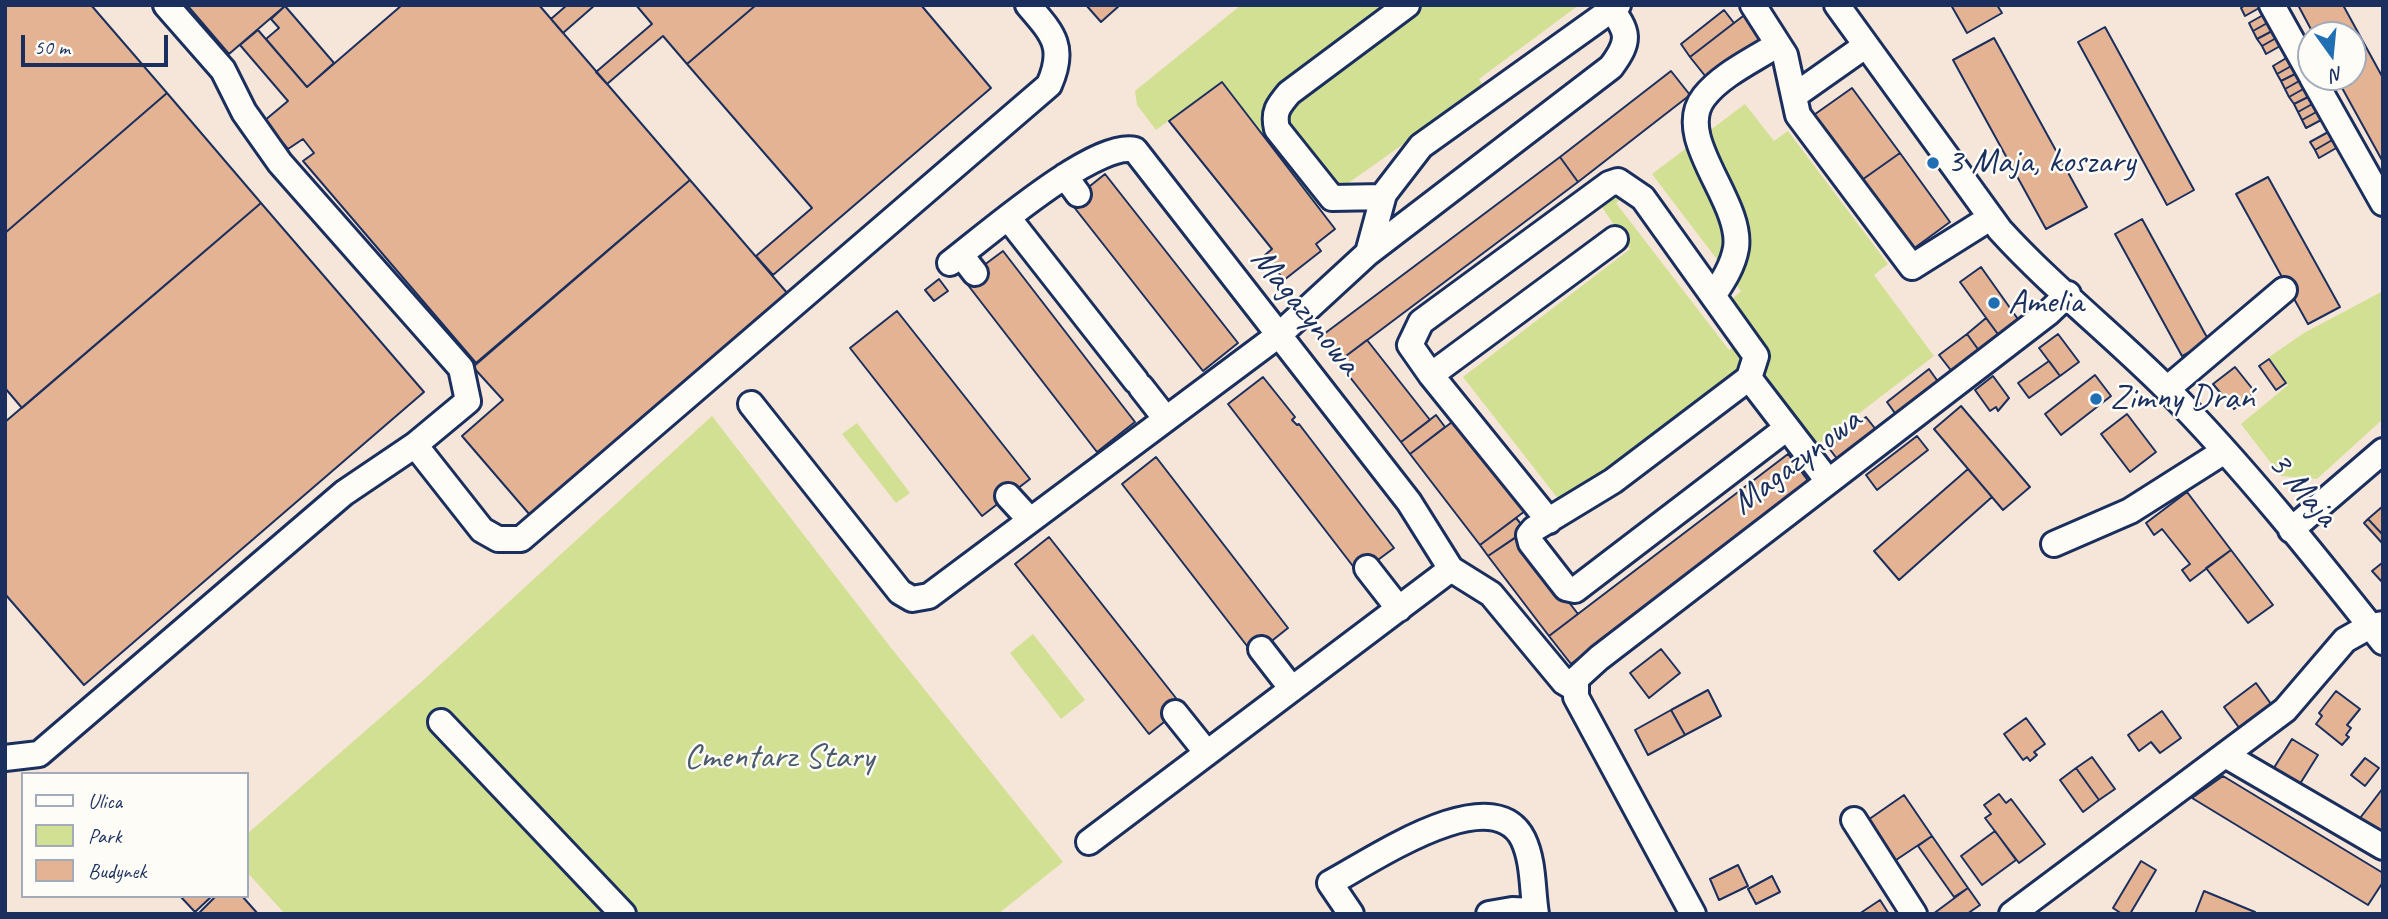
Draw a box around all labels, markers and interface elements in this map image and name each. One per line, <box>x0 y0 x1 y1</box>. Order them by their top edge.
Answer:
scale bar <box>24 21 172 65</box>
north arrow <box>2297 21 2367 91</box>
text: 50 m <box>34 34 70 60</box>
text: N <box>2328 61 2346 87</box>
place label: 3 Maja, koszary <box>1947 142 2135 184</box>
marker: 3 Maja, koszary <box>1925 155 1941 171</box>
street label: Magazynowa <box>1241 240 1369 384</box>
place label: Amelia <box>2008 282 2083 324</box>
marker: Amelia <box>1986 295 2002 311</box>
place label: Zimny Drań <box>2110 378 2255 420</box>
marker: Zimny Drań <box>2088 391 2104 407</box>
street label: Magazynowa <box>1724 400 1870 524</box>
street label: 3 Maja <box>2258 444 2346 536</box>
park label: Cmentarz Stary <box>684 737 874 779</box>
legend <box>21 772 248 898</box>
text: Ulica <box>88 788 122 814</box>
text: Park <box>88 823 121 849</box>
text: Budynek <box>88 858 146 884</box>

